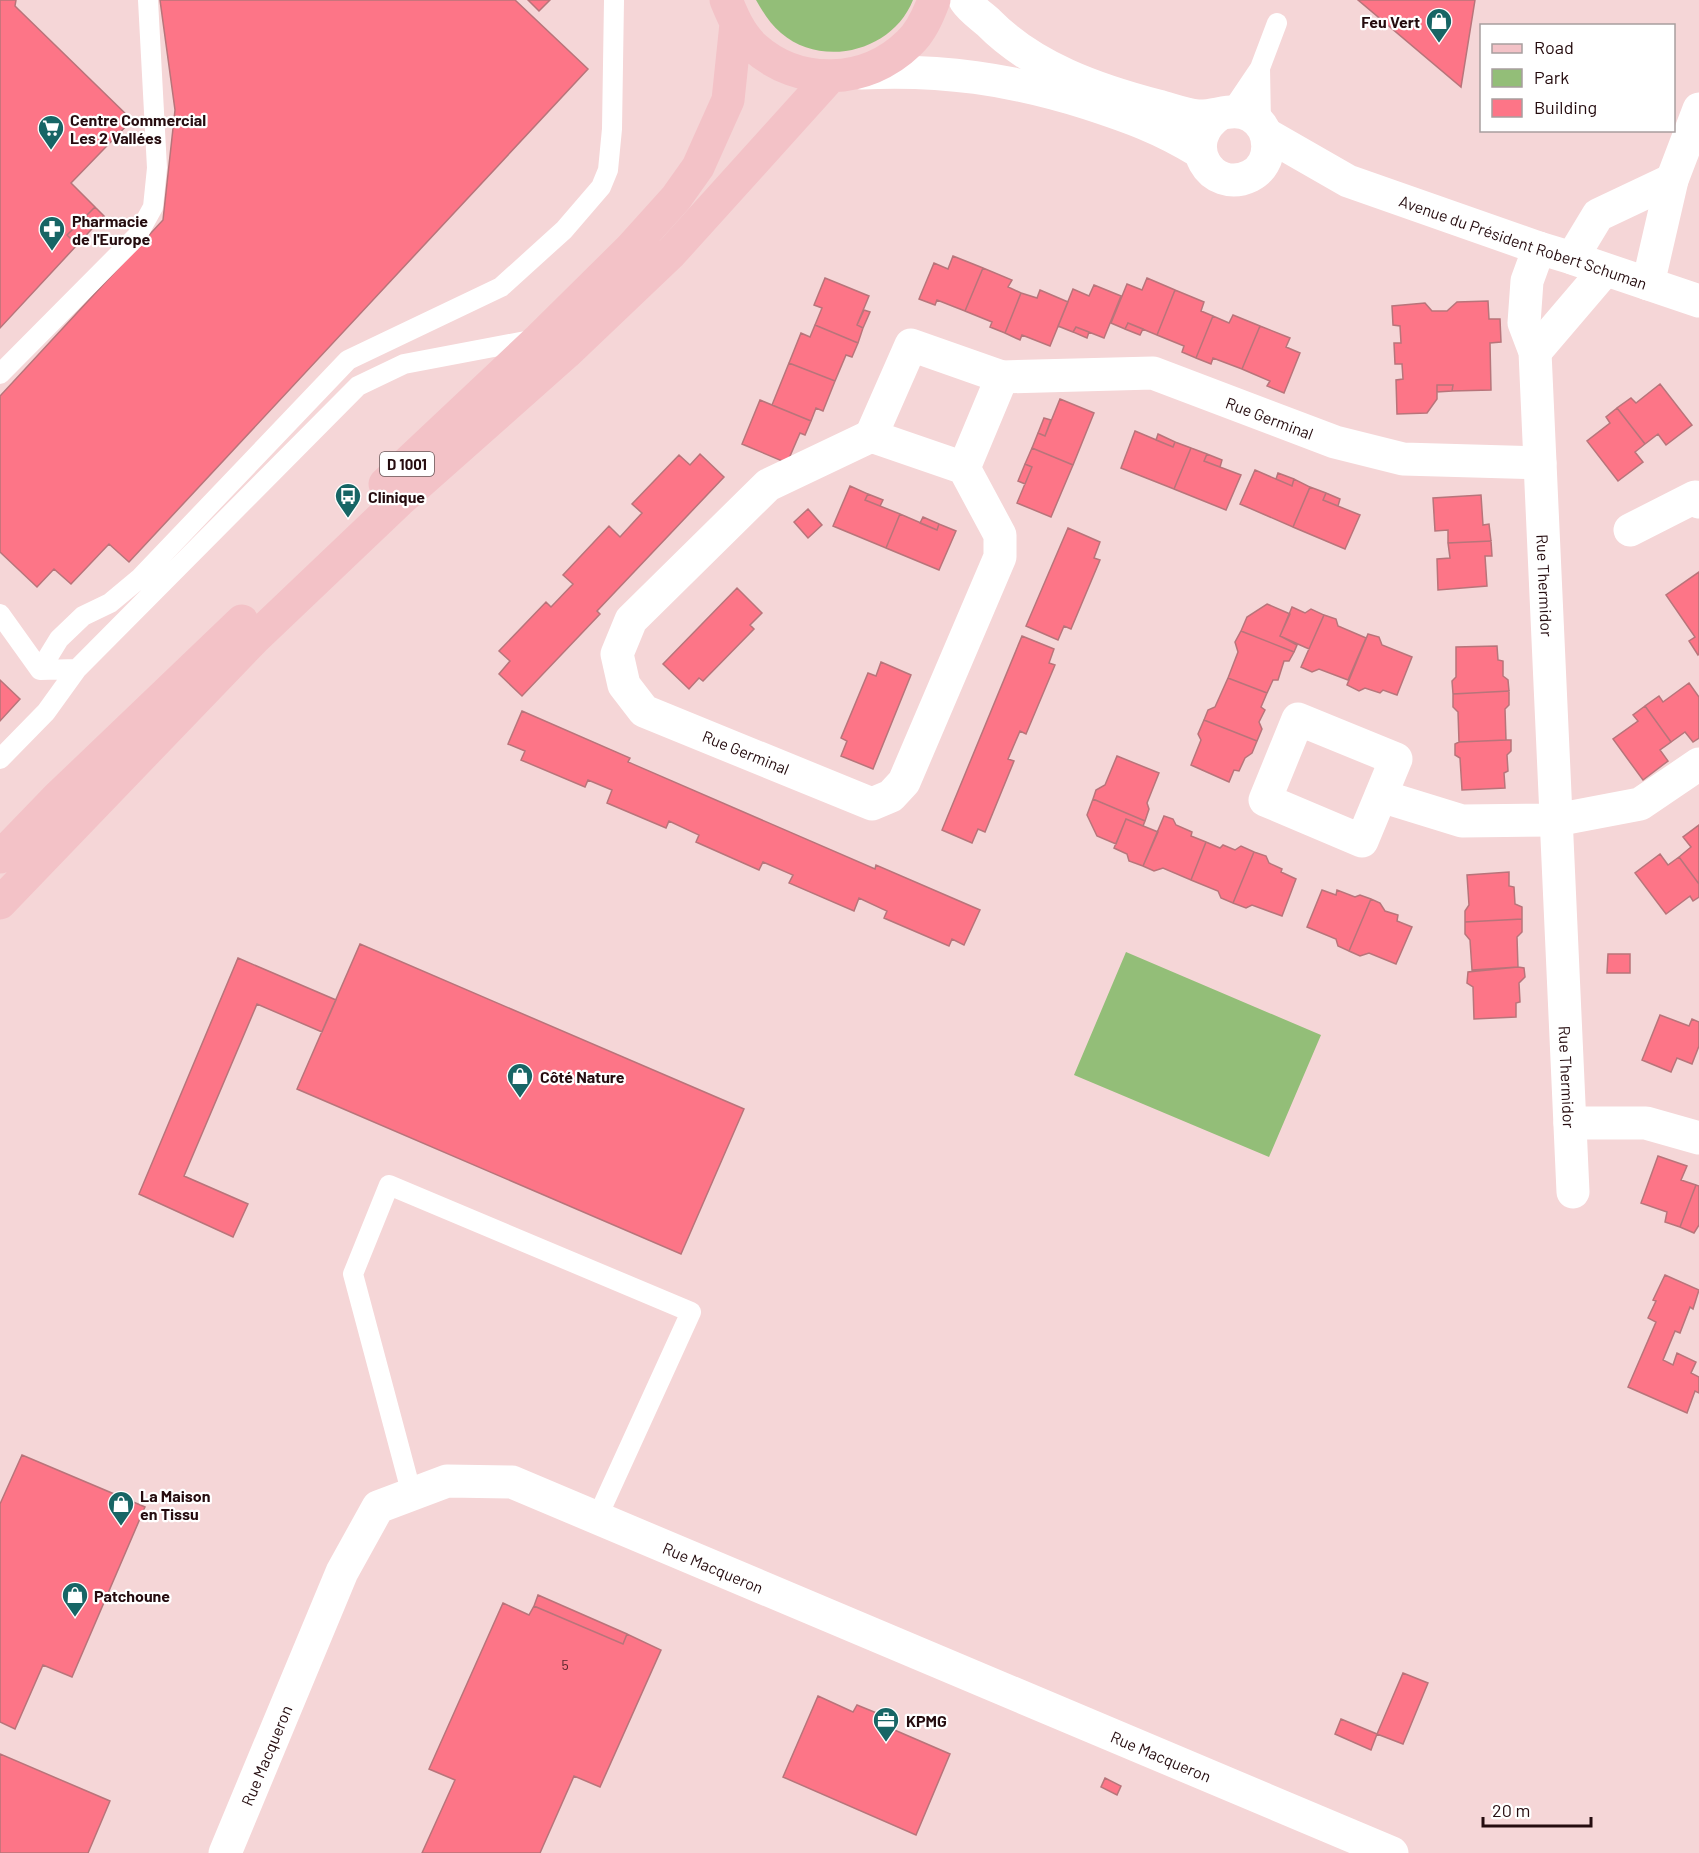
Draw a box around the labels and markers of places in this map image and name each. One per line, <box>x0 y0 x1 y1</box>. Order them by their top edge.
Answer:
shop icon: Feu Vert <box>1424 6 1454 44</box>
place label: Feu Vert <box>1361 12 1420 31</box>
place label: Centre Commercial Les 2 Vallées <box>70 110 206 147</box>
supermarket icon: Centre Commercial Les 2 Vallées <box>36 113 66 151</box>
place label: Pharmacie de l'Europe <box>72 211 151 248</box>
pharmacy icon: Pharmacie de l'Europe <box>37 214 67 252</box>
bus stop icon: Clinique <box>333 481 363 519</box>
place label: Clinique <box>368 487 425 506</box>
shop icon: Côté Nature <box>505 1061 535 1099</box>
place label: Côté Nature <box>540 1067 625 1086</box>
place label: La Maison en Tissu <box>140 1486 210 1523</box>
shop icon: La Maison en Tissu <box>106 1489 136 1527</box>
shop icon: Patchoune <box>60 1580 90 1618</box>
place label: Patchoune <box>94 1586 170 1605</box>
office icon: KPMG <box>871 1705 901 1743</box>
place label: KPMG <box>906 1711 947 1730</box>

